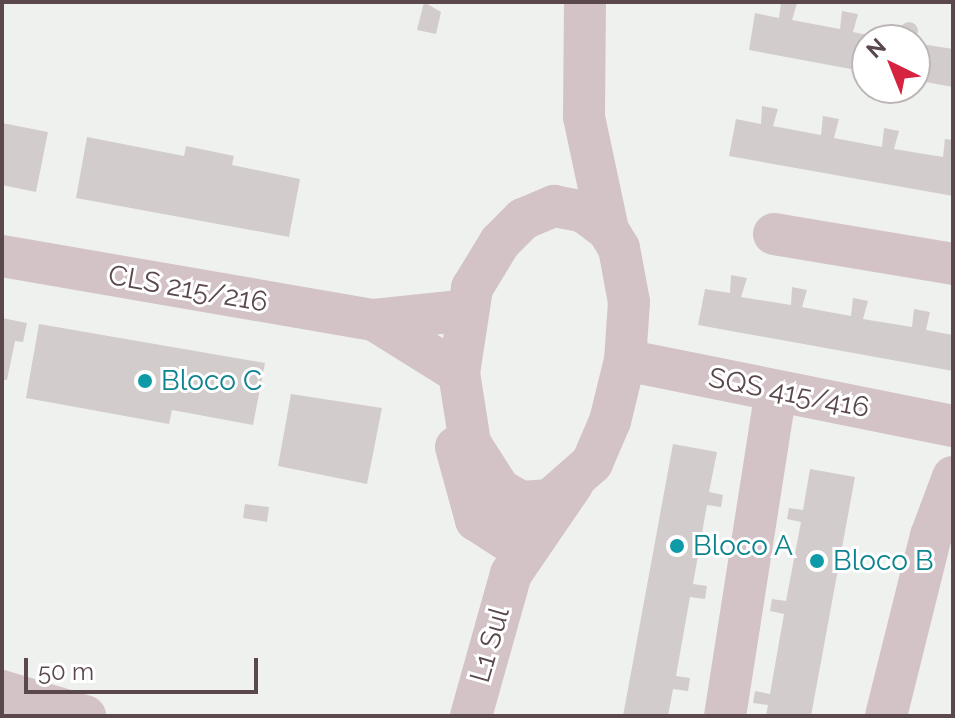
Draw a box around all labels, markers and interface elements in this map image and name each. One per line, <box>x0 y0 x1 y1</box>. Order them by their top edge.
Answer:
north arrow <box>851 24 931 104</box>
text: N <box>861 33 891 63</box>
street label: CLS 215/216 <box>106 258 270 320</box>
street label: SQS 415/416 <box>706 361 872 425</box>
place label: Bloco C <box>161 364 262 398</box>
marker: Bloco C <box>136 372 154 390</box>
place label: Bloco A <box>693 529 794 563</box>
marker: Bloco A <box>668 537 686 555</box>
place label: Bloco B <box>833 544 934 578</box>
marker: Bloco B <box>808 552 826 570</box>
street label: L1 Sul <box>463 604 517 686</box>
scale bar <box>28 642 262 692</box>
text: 50 m <box>38 657 94 686</box>

